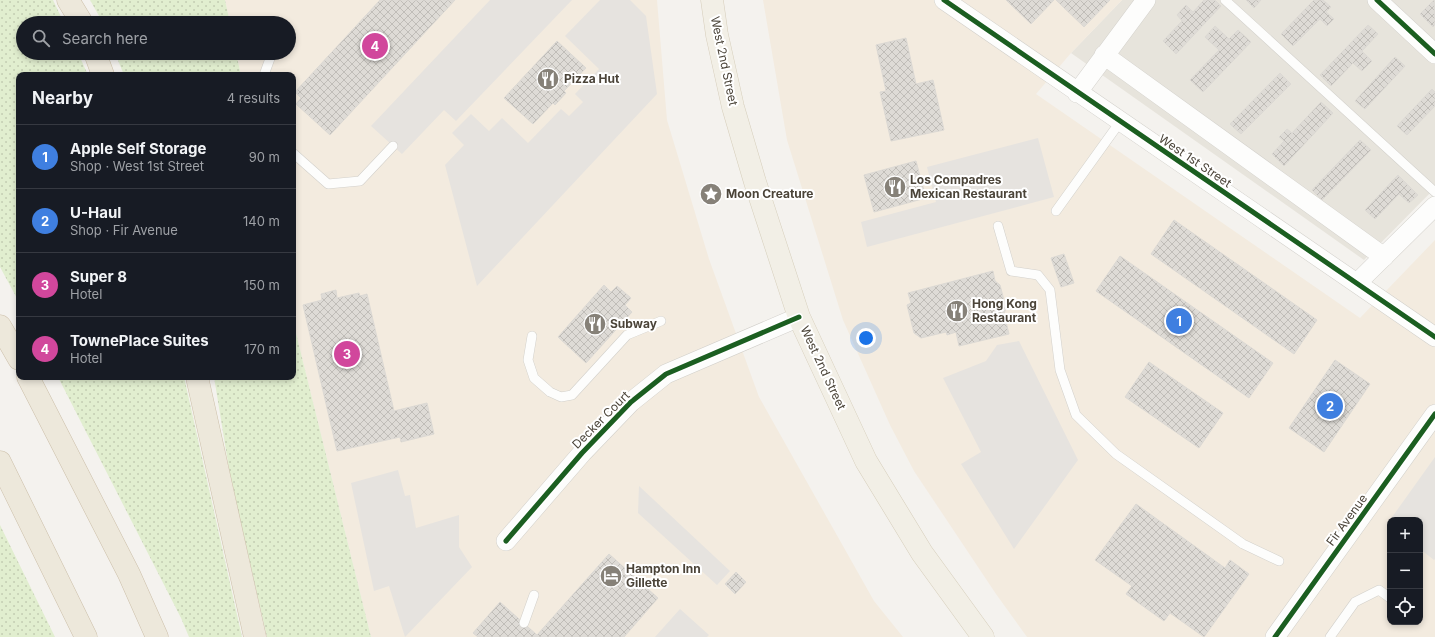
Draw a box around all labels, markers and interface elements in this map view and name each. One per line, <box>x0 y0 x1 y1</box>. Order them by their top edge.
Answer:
street label: West 2nd Street <box>708 15 741 107</box>
search box <box>16 16 296 60</box>
icon: search <box>30 27 52 49</box>
text: Search here <box>62 29 148 48</box>
pin: 4 <box>362 31 388 61</box>
restaurant icon: Pizza Hut <box>535 66 561 92</box>
place label: Pizza Hut <box>564 71 620 86</box>
text: Nearby <box>32 88 93 108</box>
text: 4 results <box>227 90 280 106</box>
street label: West 1st Street <box>1156 131 1234 190</box>
text: Apple Self Storage <box>70 139 206 158</box>
text: 1 <box>42 149 48 165</box>
text: 90 m <box>249 149 280 165</box>
text: Shop · West 1st Street <box>70 158 204 174</box>
place label: Los Compadres Mexican Restaurant <box>910 172 1027 201</box>
restaurant icon: Los Compadres Mexican Restaurant <box>882 174 908 200</box>
place icon: Moon Creature <box>698 181 724 207</box>
place label: Moon Creature <box>726 186 814 201</box>
text: U-Haul <box>70 203 121 222</box>
text: 2 <box>41 213 49 229</box>
text: 140 m <box>243 213 280 229</box>
text: Shop · Fir Avenue <box>70 222 178 238</box>
text: Super 8 <box>70 267 127 286</box>
text: 3 <box>41 277 49 293</box>
text: 150 m <box>244 277 280 293</box>
text: Hotel <box>70 286 102 302</box>
place label: Hong Kong Restaurant <box>972 296 1037 325</box>
restaurant icon: Hong Kong Restaurant <box>944 298 970 324</box>
pin: 1 <box>1166 306 1192 336</box>
restaurant icon: Subway <box>582 311 608 337</box>
place label: Subway <box>610 316 658 331</box>
street label: West 2nd Street <box>797 323 849 412</box>
your location <box>856 328 876 348</box>
text: TownePlace Suites <box>70 331 209 350</box>
pin: 3 <box>334 339 360 369</box>
text: 4 <box>41 341 49 357</box>
text: 170 m <box>244 341 280 357</box>
text: Hotel <box>70 350 102 366</box>
street label: Decker Court <box>569 388 633 452</box>
pin: 2 <box>1317 391 1343 421</box>
street label: Fir Avenue <box>1323 491 1370 548</box>
map controls <box>1387 517 1423 625</box>
button: + <box>1387 517 1423 553</box>
button: − <box>1387 553 1423 589</box>
place label: Hampton Inn Gillette <box>626 561 701 590</box>
hotel icon: Hampton Inn Gillette <box>598 563 624 589</box>
button: locate <box>1387 589 1423 625</box>

